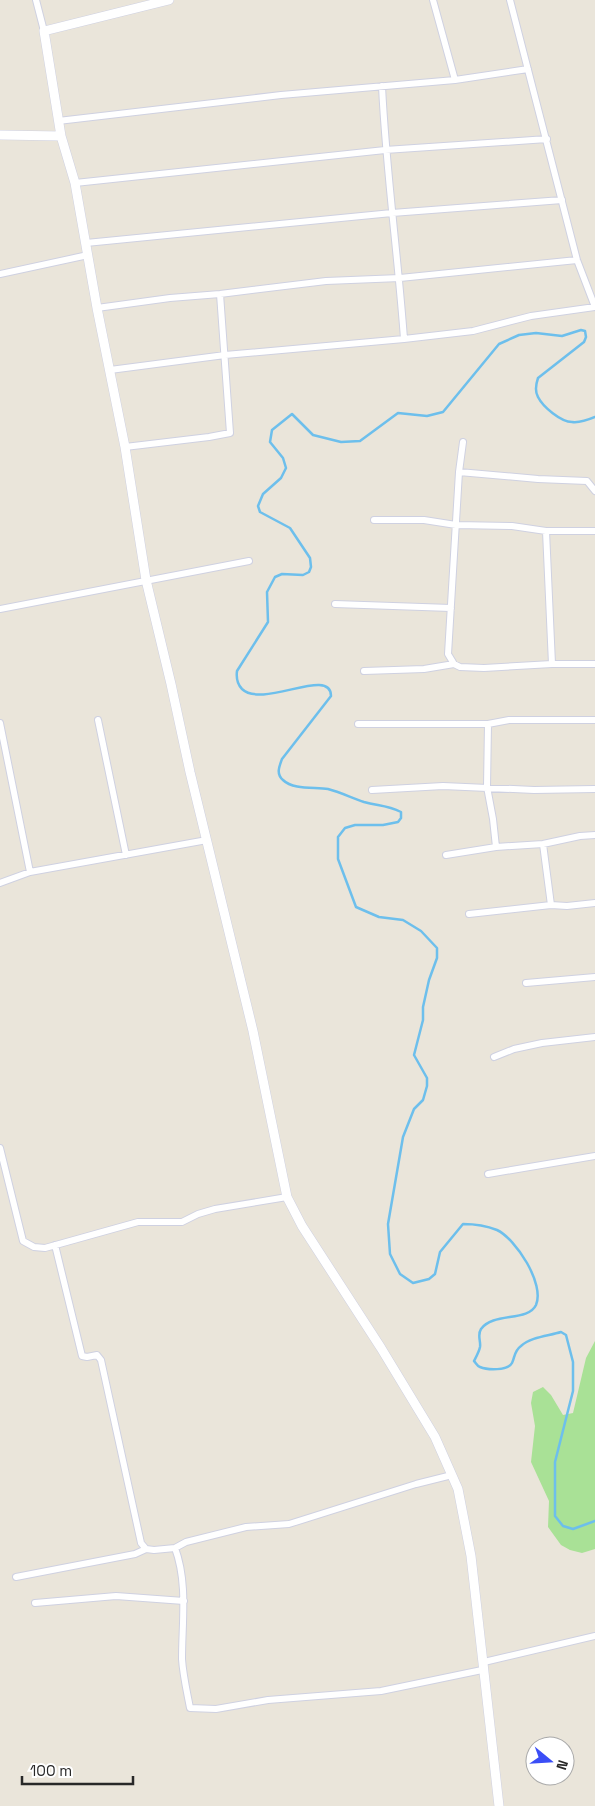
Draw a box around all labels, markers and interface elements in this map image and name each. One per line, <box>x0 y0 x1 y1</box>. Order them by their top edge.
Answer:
north arrow <box>525 1736 575 1786</box>
scale bar <box>22 1754 134 1786</box>
text: N <box>552 1758 572 1772</box>
text: 100 m <box>30 1761 72 1780</box>

